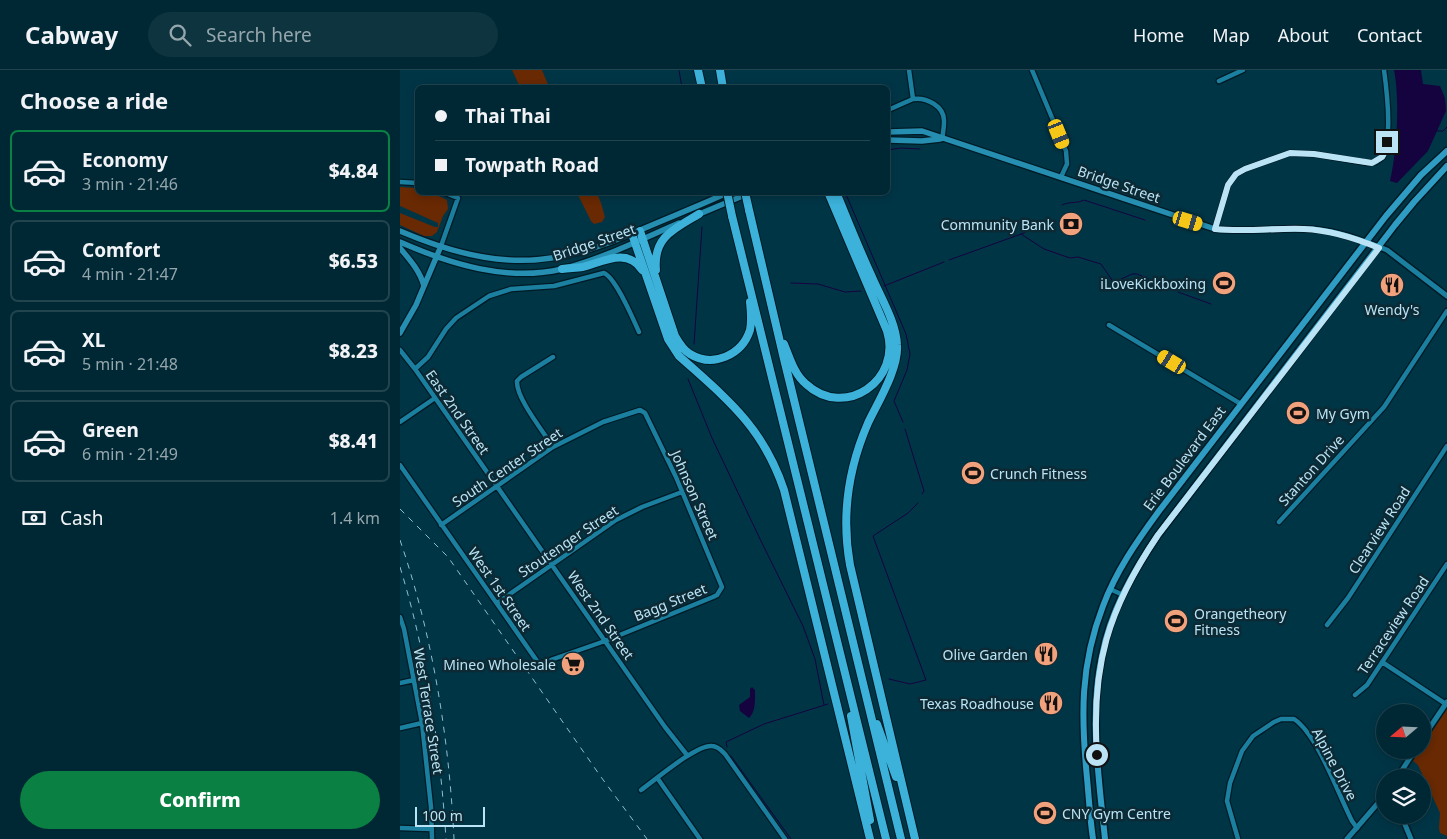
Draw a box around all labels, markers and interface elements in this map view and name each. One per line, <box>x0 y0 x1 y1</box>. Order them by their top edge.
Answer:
search box <box>148 12 498 57</box>
text: Cabway <box>25 18 118 51</box>
icon: search <box>166 21 194 49</box>
text: Search here <box>206 22 312 48</box>
text: Home <box>1133 23 1184 47</box>
text: Map <box>1212 23 1250 47</box>
text: About <box>1278 23 1329 47</box>
text: Contact <box>1357 23 1422 47</box>
text: Choose a ride <box>20 85 168 115</box>
text: Thai Thai <box>465 103 551 129</box>
car <box>1046 117 1071 151</box>
route end <box>1376 131 1398 153</box>
text: Economy <box>82 147 168 173</box>
icon: car <box>22 149 67 194</box>
text: Towpath Road <box>465 152 599 178</box>
text: $4.84 <box>329 158 378 184</box>
street label: Bridge Street <box>1075 161 1163 207</box>
text: 3 min · 21:46 <box>82 173 178 195</box>
car <box>1171 209 1204 233</box>
bank icon: Community Bank <box>1058 211 1084 237</box>
place label: Community Bank <box>941 215 1055 234</box>
street label: Bridge Street <box>550 219 638 265</box>
text: Comfort <box>82 237 161 263</box>
icon: car <box>22 239 67 284</box>
text: $6.53 <box>329 248 378 274</box>
text: 4 min · 21:47 <box>82 263 178 285</box>
sports icon: iLoveKickboxing <box>1211 270 1237 296</box>
restaurant icon: Wendy's <box>1379 272 1405 298</box>
place label: iLoveKickboxing <box>1100 274 1206 293</box>
place label: Wendy's <box>1364 300 1420 319</box>
text: XL <box>82 327 105 353</box>
icon: car <box>22 329 67 374</box>
text: $8.23 <box>329 338 378 364</box>
car <box>1155 348 1188 376</box>
text: 5 min · 21:48 <box>82 353 178 375</box>
street label: East 2nd Street <box>422 366 494 458</box>
sports icon: My Gym <box>1285 400 1311 426</box>
street label: Erie Boulevard East <box>1138 402 1230 514</box>
place label: My Gym <box>1316 404 1370 423</box>
text: Green <box>82 417 139 443</box>
icon: car <box>22 419 67 464</box>
street label: South Center Street <box>448 423 566 511</box>
text: $8.41 <box>329 428 378 454</box>
street label: Stanton Drive <box>1274 430 1348 510</box>
text: 6 min · 21:49 <box>82 443 178 465</box>
street label: Johnson Street <box>666 445 723 543</box>
sports icon: Crunch Fitness <box>960 460 986 486</box>
place label: Crunch Fitness <box>990 464 1087 483</box>
street label: Clearview Road <box>1344 483 1414 577</box>
street label: Stoutenger Street <box>514 501 622 581</box>
icon: cash <box>20 504 48 532</box>
text: Cash <box>60 505 104 531</box>
text: 1.4 km <box>330 507 380 529</box>
street label: West 1st Street <box>464 543 536 635</box>
street label: West 2nd Street <box>563 567 639 663</box>
street label: Terraceview Road <box>1353 572 1433 678</box>
street label: Bagg Street <box>631 579 709 625</box>
place label: Orangetheory Fitness <box>1194 604 1287 639</box>
sports icon: Orangetheory Fitness <box>1163 608 1189 634</box>
restaurant icon: Olive Garden <box>1033 641 1059 667</box>
place label: Olive Garden <box>942 645 1028 664</box>
street label: West Terrace Street <box>410 647 448 775</box>
supermarket icon: Mineo Wholesale <box>560 651 586 677</box>
place label: Mineo Wholesale <box>443 655 556 674</box>
restaurant icon: Texas Roadhouse <box>1038 690 1064 716</box>
place label: Texas Roadhouse <box>920 694 1034 713</box>
north arrow <box>1376 704 1431 759</box>
map controls <box>1376 704 1431 824</box>
street label: Alpine Drive <box>1308 724 1362 804</box>
route start <box>1086 744 1108 766</box>
button: layers <box>1376 769 1431 824</box>
button: Confirm <box>20 771 380 829</box>
sports icon: CNY Gym Centre <box>1032 800 1058 826</box>
scale bar <box>415 804 485 827</box>
place label: CNY Gym Centre <box>1062 804 1171 823</box>
text: 100 m <box>422 806 463 825</box>

